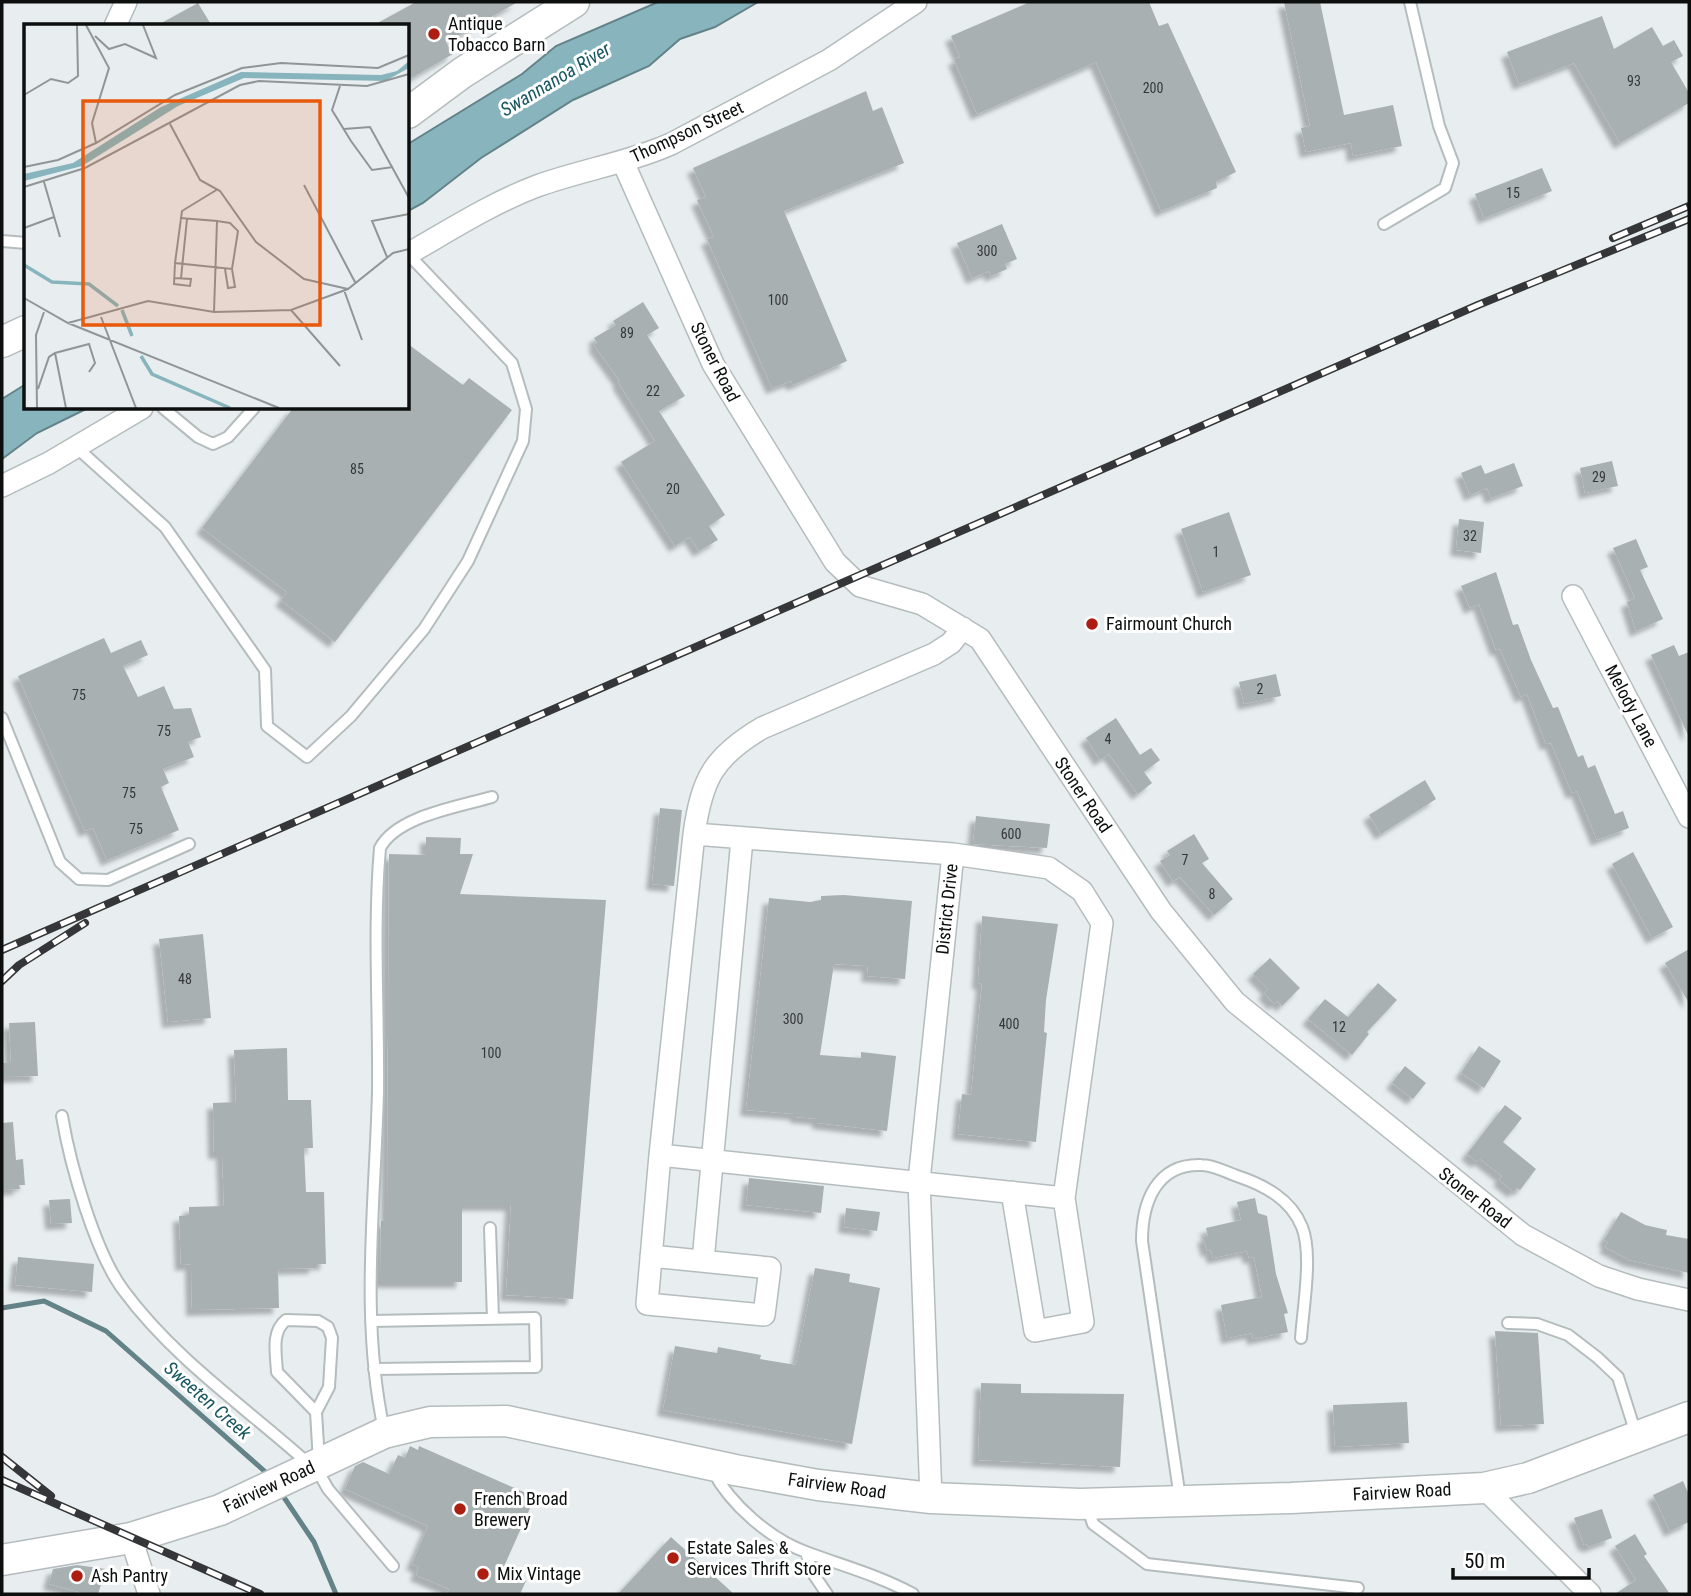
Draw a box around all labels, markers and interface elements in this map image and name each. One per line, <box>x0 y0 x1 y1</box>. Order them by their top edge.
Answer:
place label: Antique Tobacco Barn <box>448 13 545 55</box>
inset map <box>24 24 410 410</box>
marker: Antique Tobacco Barn <box>426 26 442 42</box>
water label: Swannanoa River <box>496 37 615 121</box>
house number: 93 <box>1627 73 1641 89</box>
house number: 200 <box>1143 80 1163 96</box>
street label: Thompson Street <box>627 96 746 167</box>
house number: 15 <box>1506 185 1520 201</box>
house number: 300 <box>977 243 997 259</box>
house number: 100 <box>768 292 788 308</box>
street label: Stoner Road <box>686 318 744 405</box>
house number: 89 <box>620 325 634 341</box>
house number: 22 <box>646 383 660 399</box>
house number: 85 <box>350 461 364 477</box>
house number: 29 <box>1592 469 1606 485</box>
house number: 20 <box>666 481 680 497</box>
house number: 32 <box>1463 528 1477 544</box>
house number: 1 <box>1213 544 1219 560</box>
place label: Fairmount Church <box>1106 613 1232 634</box>
marker: Fairmount Church <box>1084 616 1100 632</box>
street label: Melody Lane <box>1601 661 1662 750</box>
house number: 2 <box>1257 681 1264 697</box>
house number: 75 <box>72 687 86 703</box>
house number: 75 <box>157 723 171 739</box>
house number: 4 <box>1105 731 1112 747</box>
street label: Stoner Road <box>1051 753 1116 836</box>
house number: 75 <box>122 785 136 801</box>
house number: 75 <box>129 821 143 837</box>
house number: 600 <box>1001 826 1021 842</box>
house number: 7 <box>1182 852 1189 868</box>
street label: District Drive <box>931 862 962 955</box>
house number: 8 <box>1209 886 1216 902</box>
house number: 48 <box>178 971 192 987</box>
house number: 300 <box>783 1011 803 1027</box>
house number: 400 <box>999 1016 1019 1032</box>
house number: 12 <box>1332 1019 1346 1035</box>
house number: 100 <box>481 1045 501 1061</box>
street label: Stoner Road <box>1435 1163 1516 1232</box>
water label: Sweeten Creek <box>160 1356 256 1445</box>
street label: Fairview Road <box>219 1456 318 1517</box>
street label: Fairview Road <box>787 1468 888 1503</box>
street label: Fairview Road <box>1352 1478 1452 1505</box>
place label: French Broad Brewery <box>474 1488 568 1530</box>
marker: French Broad Brewery <box>452 1501 468 1517</box>
scale bar <box>1453 1536 1590 1580</box>
place label: Estate Sales & Services Thrift Store <box>687 1537 831 1579</box>
text: 50 m <box>1464 1549 1505 1573</box>
marker: Estate Sales & Services Thrift Store <box>665 1550 681 1566</box>
place label: Mix Vintage <box>497 1563 581 1584</box>
place label: Ash Pantry <box>91 1565 169 1586</box>
marker: Mix Vintage <box>475 1566 491 1582</box>
marker: Ash Pantry <box>69 1568 85 1584</box>

